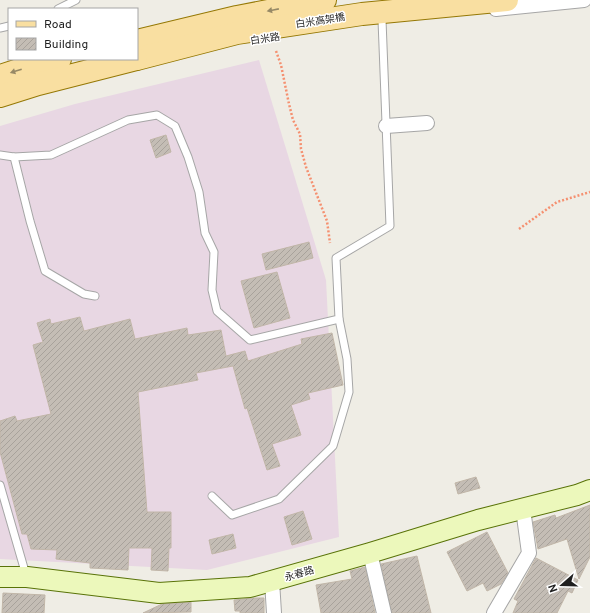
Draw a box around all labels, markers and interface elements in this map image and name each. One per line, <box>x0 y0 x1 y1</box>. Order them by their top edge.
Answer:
legend <box>8 8 138 60</box>
one-way arrow <box>267 8 279 14</box>
street label: 白米高架橋 <box>295 11 346 32</box>
text: Road <box>44 17 72 33</box>
street label: 白米路 <box>249 31 281 48</box>
text: Building <box>44 37 88 53</box>
one-way arrow <box>10 68 22 74</box>
street label: 永春路 <box>283 564 316 585</box>
north arrow <box>542 565 582 605</box>
text: N <box>546 582 561 594</box>

